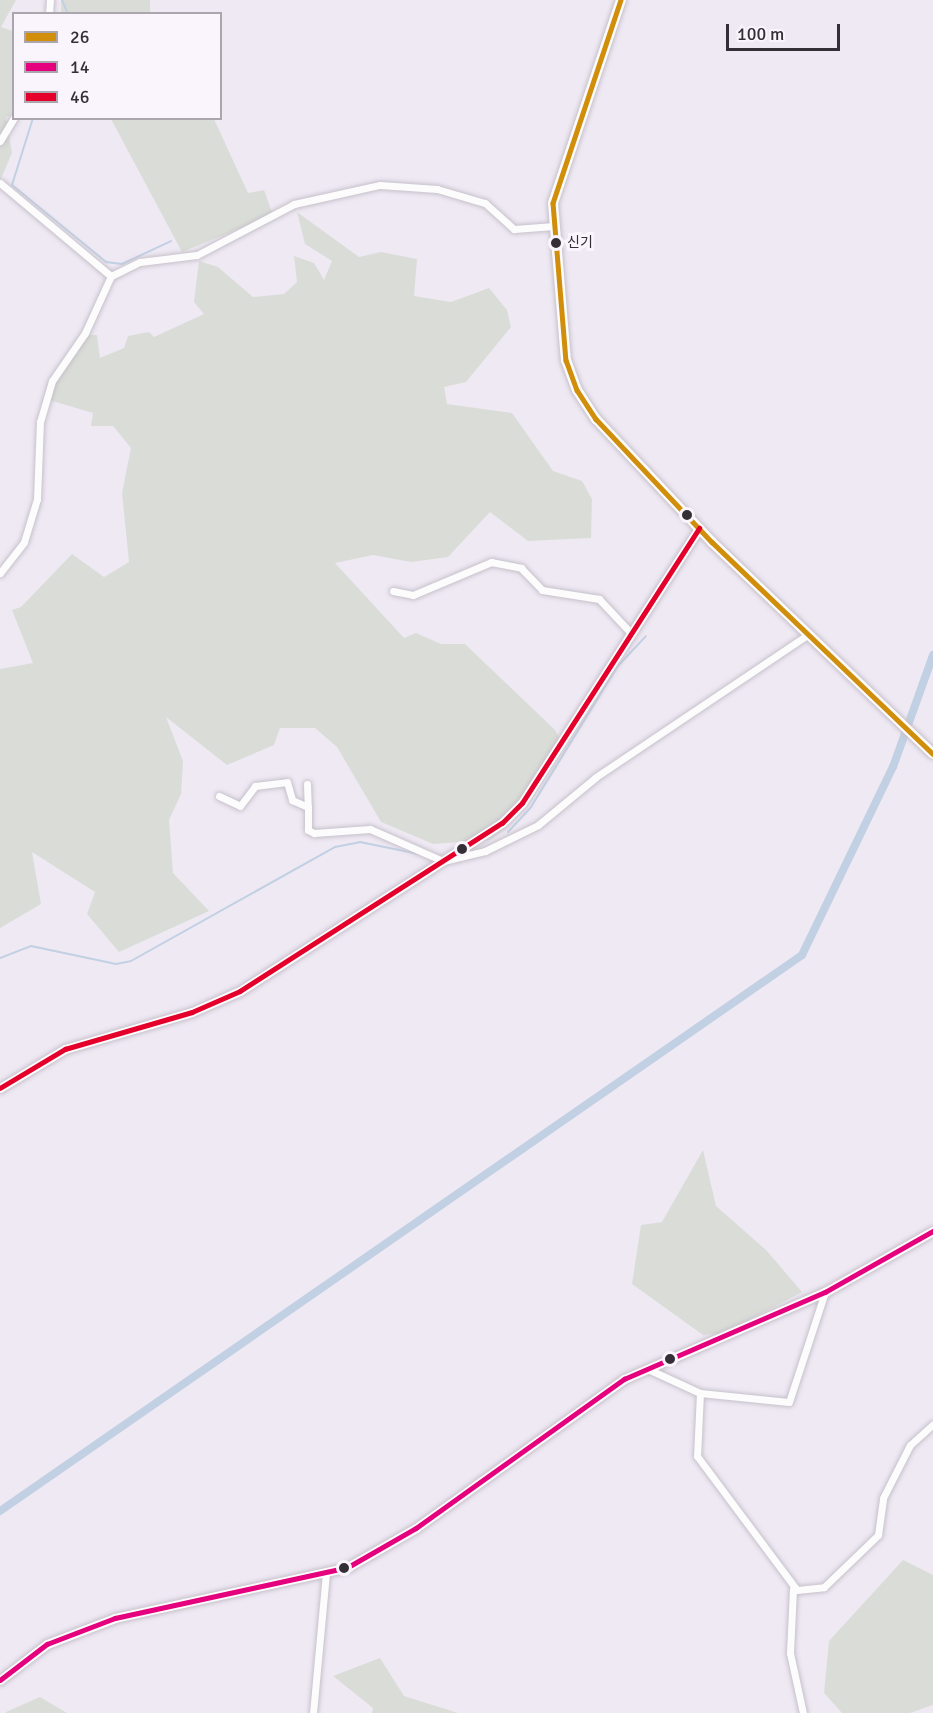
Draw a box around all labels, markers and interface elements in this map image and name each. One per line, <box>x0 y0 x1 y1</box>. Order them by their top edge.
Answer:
legend <box>12 12 222 120</box>
scale bar <box>729 12 843 50</box>
text: 100 m <box>737 23 784 45</box>
text: 26 <box>70 26 89 48</box>
text: 14 <box>70 56 89 78</box>
text: 46 <box>70 86 89 108</box>
place label: 신기 <box>567 235 593 251</box>
marker: 신기 <box>550 237 562 249</box>
unlabelled marker <box>681 509 693 521</box>
unlabelled marker <box>456 843 468 855</box>
unlabelled marker <box>664 1353 676 1365</box>
unlabelled marker <box>338 1562 350 1574</box>

